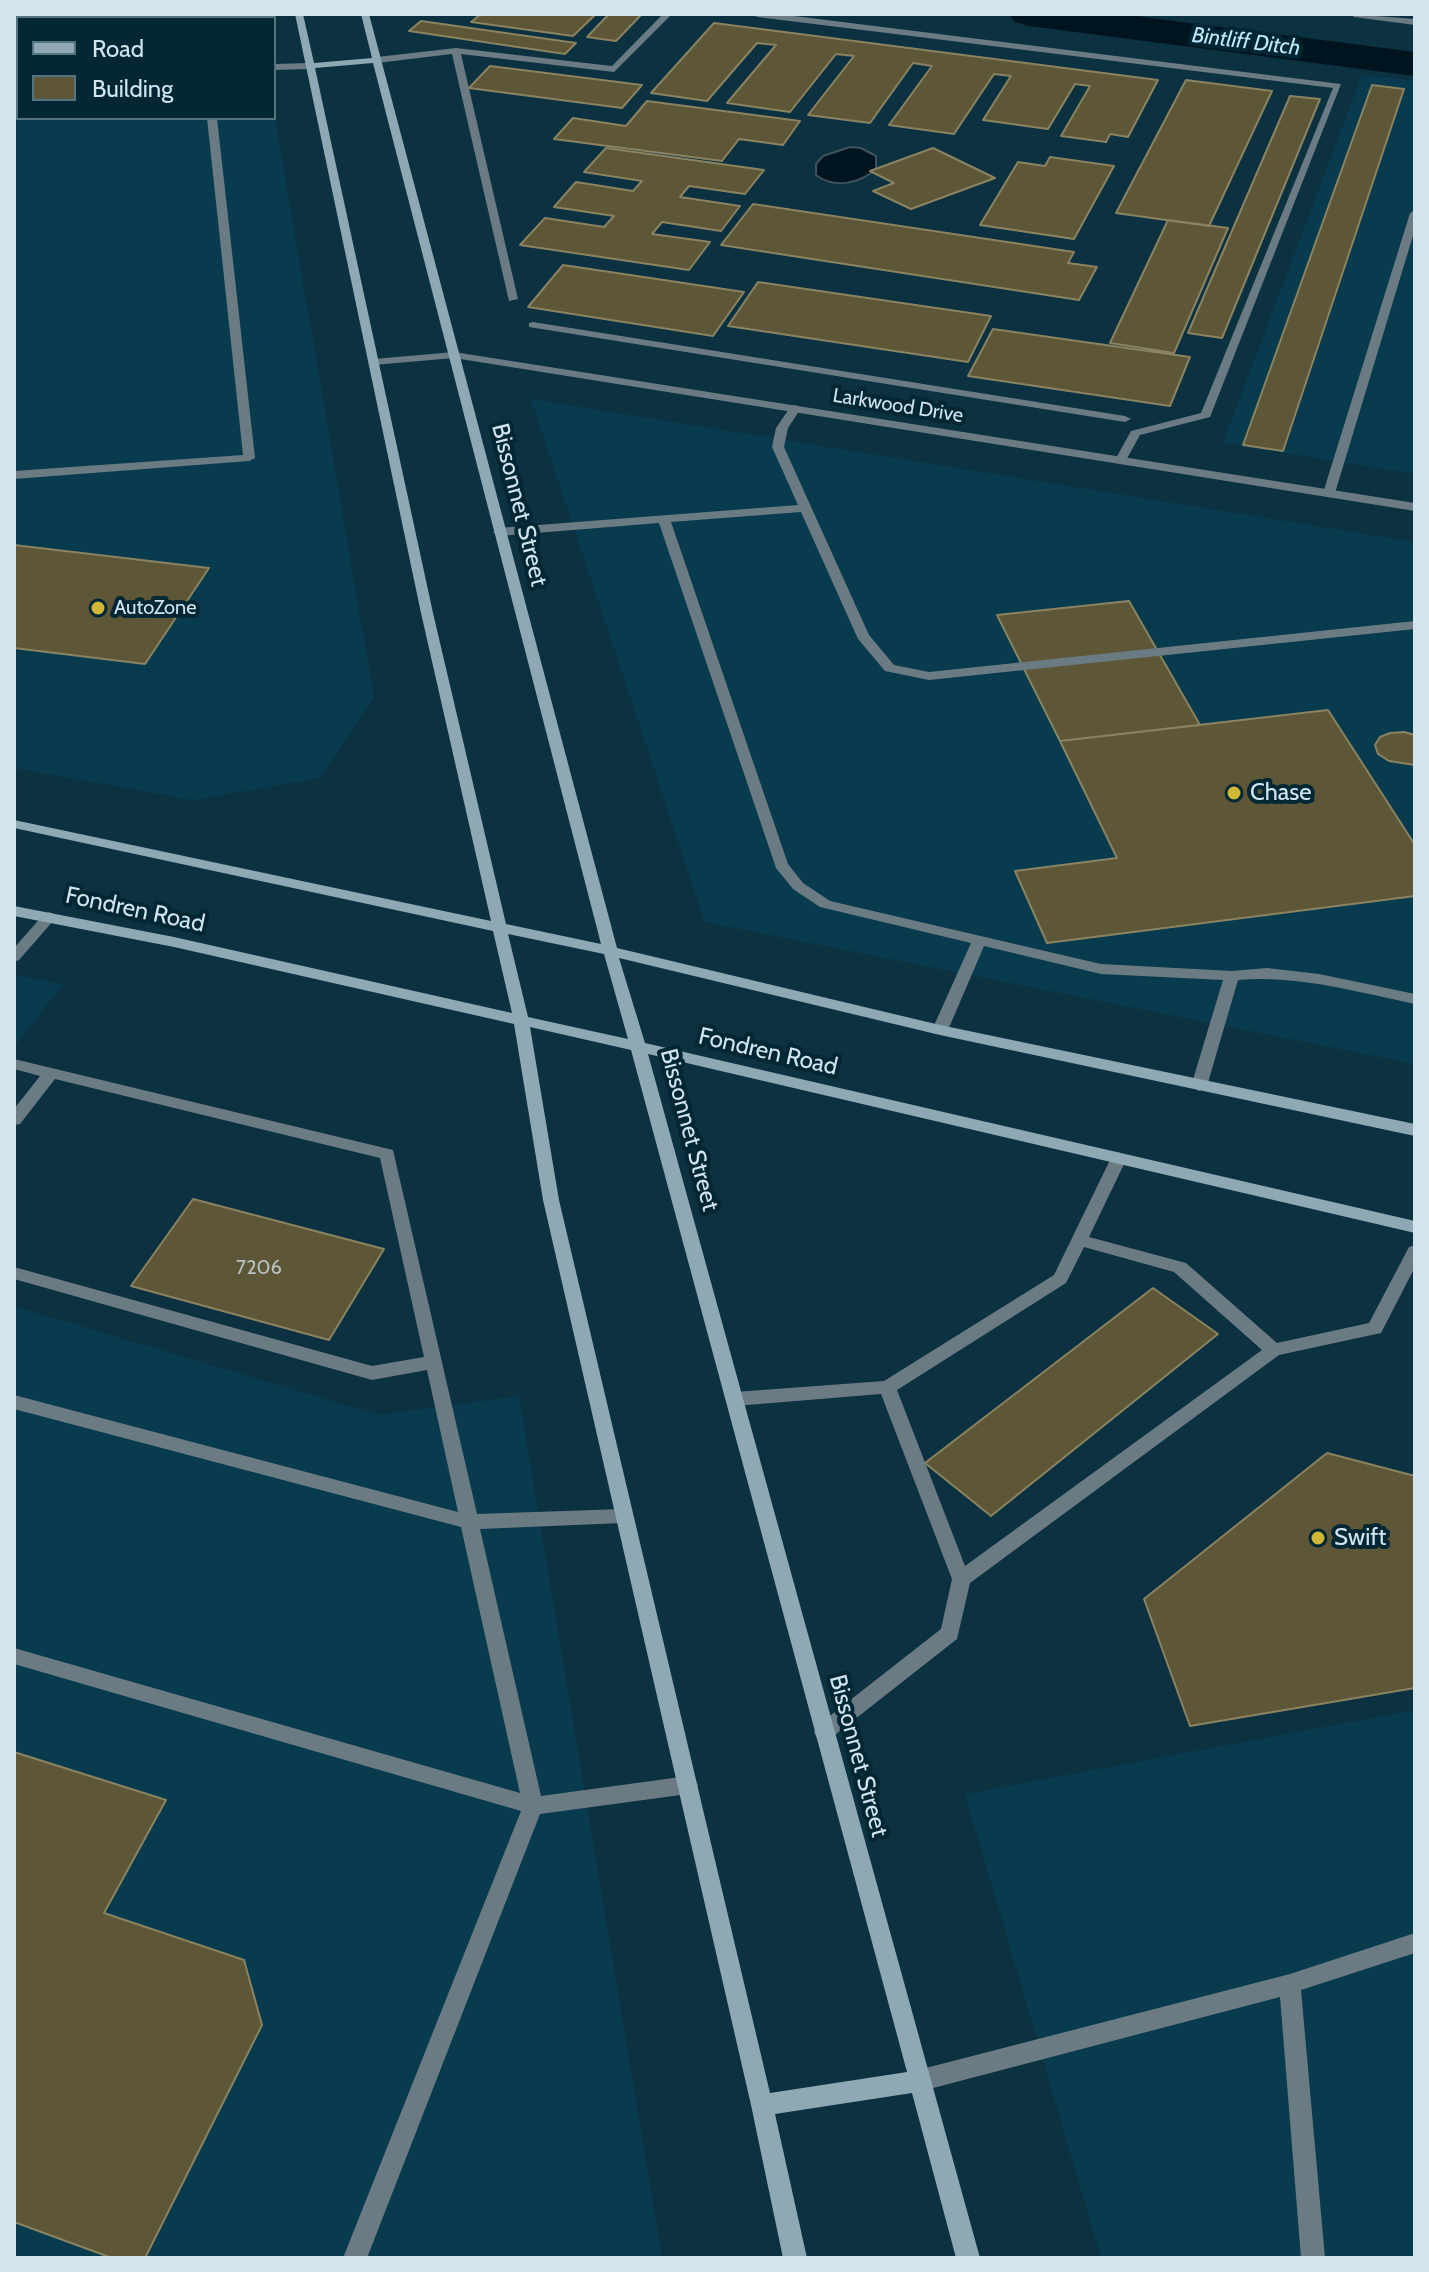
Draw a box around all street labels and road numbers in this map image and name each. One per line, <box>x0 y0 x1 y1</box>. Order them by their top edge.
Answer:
street label: Larkwood Drive <box>831 384 965 428</box>
street label: Bissonnet Street <box>485 421 553 589</box>
street label: Fondren Road <box>63 881 207 939</box>
street label: Fondren Road <box>696 1022 840 1082</box>
street label: Bissonnet Street <box>654 1046 724 1214</box>
street label: Bissonnet Street <box>823 1672 893 1840</box>

